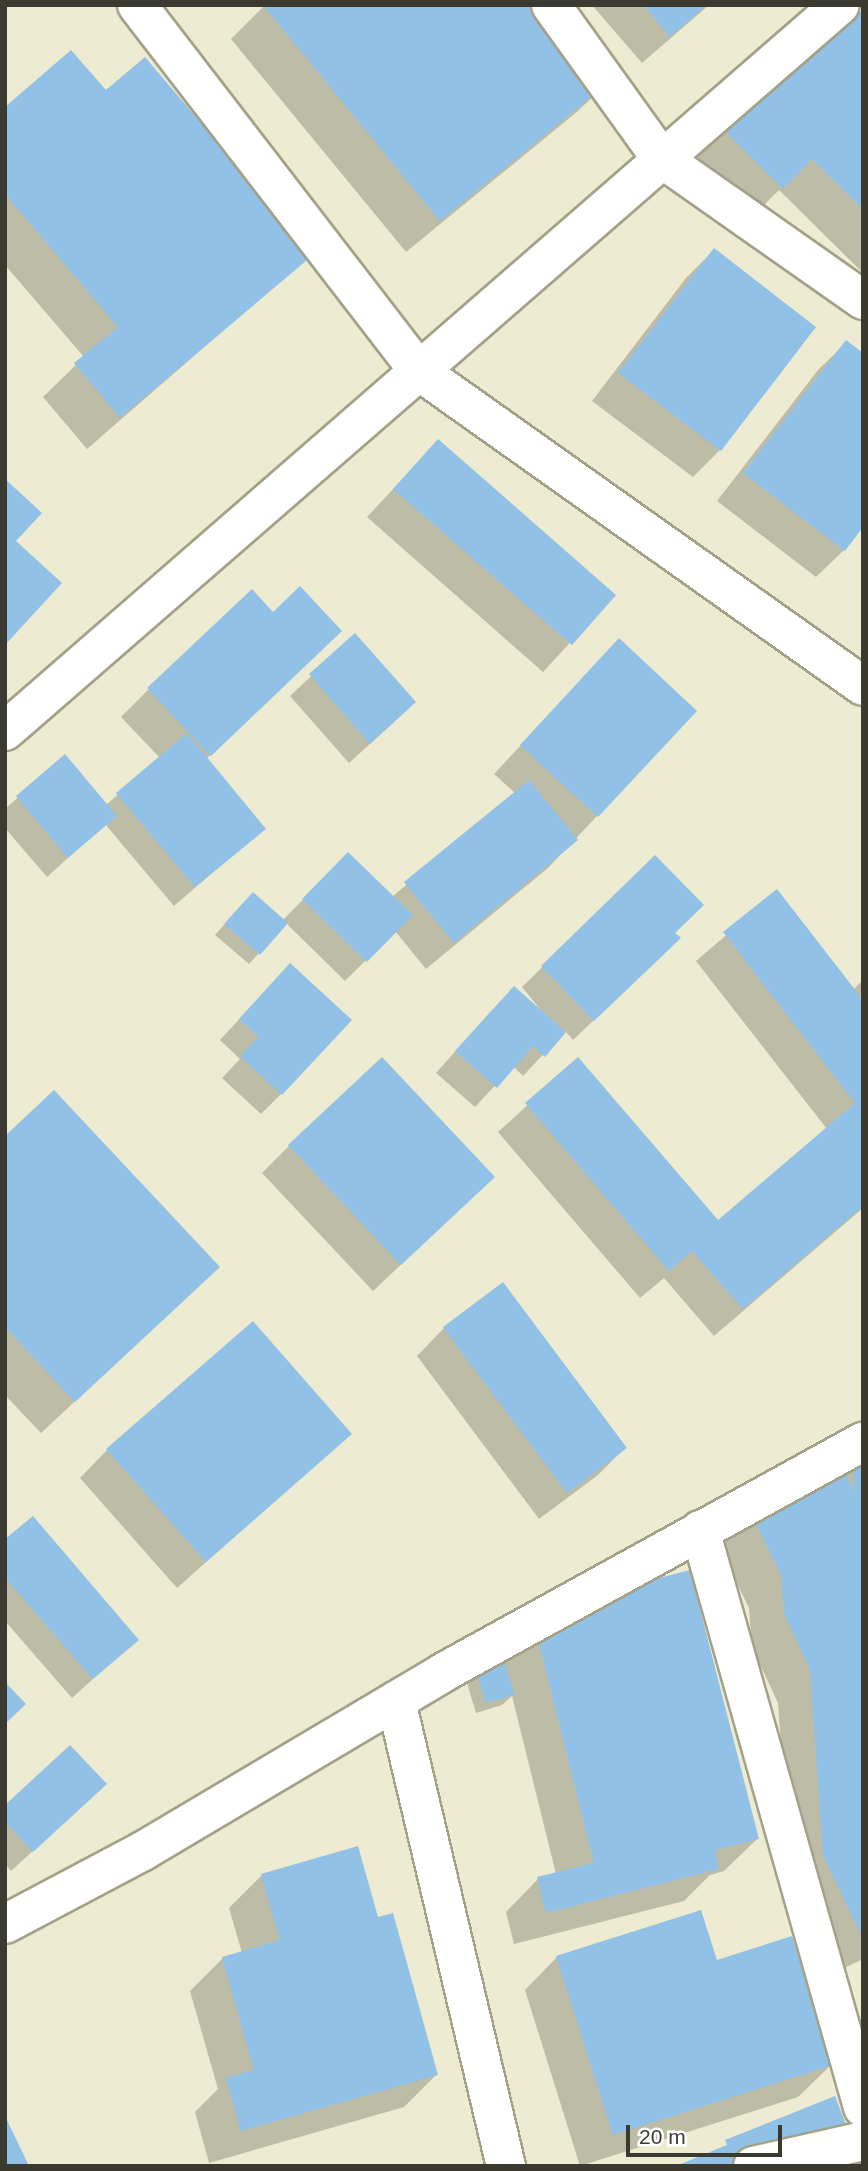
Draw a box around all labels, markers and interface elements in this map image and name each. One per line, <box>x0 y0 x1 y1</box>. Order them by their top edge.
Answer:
scale bar <box>630 2112 786 2156</box>
text: 20 m <box>639 2125 686 2148</box>

